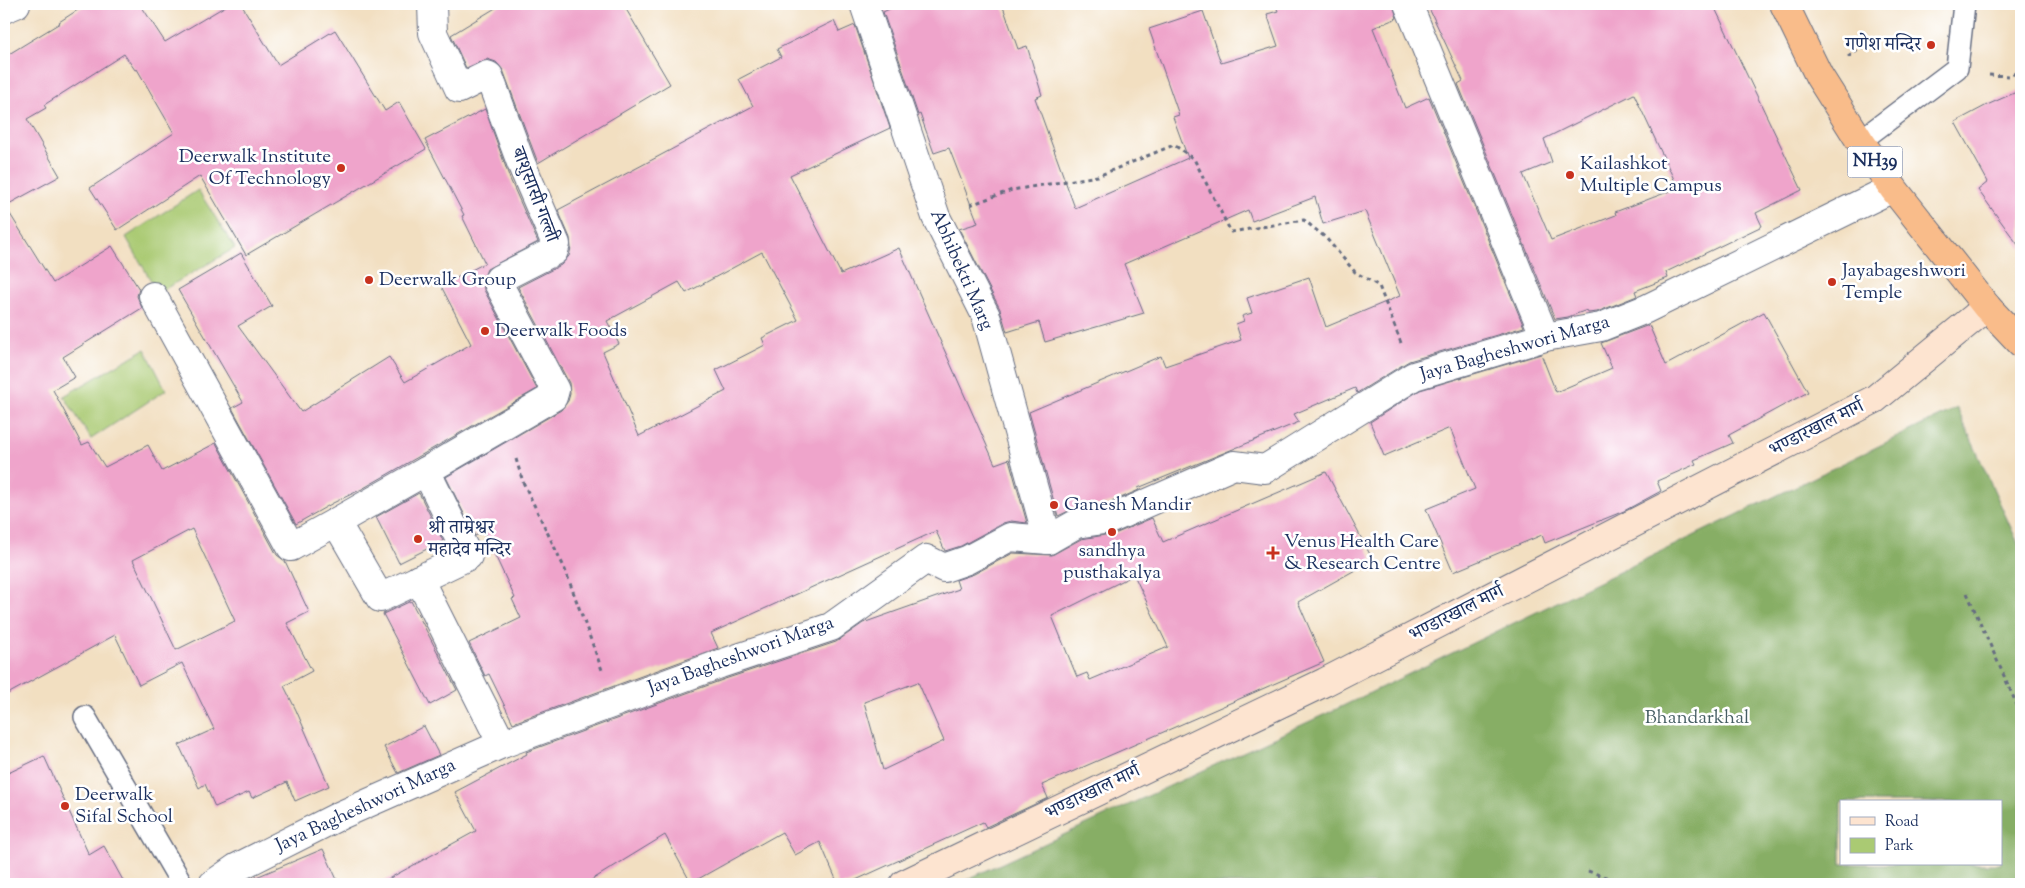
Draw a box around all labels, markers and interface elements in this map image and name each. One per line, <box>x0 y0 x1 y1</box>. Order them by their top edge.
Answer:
place label: गणेश मन्दिर <box>1844 32 1922 59</box>
marker: गणेश मन्दिर <box>1925 39 1937 51</box>
street label: बाशुसासी गल्ली <box>503 143 565 248</box>
place label: Deerwalk Institute Of Technology <box>179 144 332 193</box>
road number: NH39 <box>1848 146 1902 178</box>
place label: Kailashkot Multiple Campus <box>1580 151 1722 200</box>
marker: Deerwalk Institute Of Technology <box>335 162 347 174</box>
marker: Kailashkot Multiple Campus <box>1564 169 1576 181</box>
street label: Abhibekti Marg <box>922 205 1000 335</box>
place label: Jayabageshwori Temple <box>1841 258 1966 307</box>
place label: Deerwalk Group <box>379 267 516 294</box>
marker: Deerwalk Group <box>363 274 375 286</box>
marker: Jayabageshwori Temple <box>1826 276 1838 288</box>
street label: Jaya Bagheshwori Marga <box>1416 309 1613 389</box>
place label: Deerwalk Foods <box>495 318 627 345</box>
marker: Deerwalk Foods <box>479 325 491 337</box>
street label: भण्डारखाल मार्ग <box>1765 393 1870 464</box>
place label: Ganesh Mandir <box>1064 492 1191 519</box>
marker: Ganesh Mandir <box>1048 499 1060 511</box>
place label: श्री ताम्रेश्वर महादेव मन्दिर <box>427 515 512 564</box>
marker: sandhya pusthakalya <box>1106 526 1118 538</box>
place label: Venus Health Care & Research Centre <box>1284 529 1441 578</box>
marker: श्री ताम्रेश्वर महादेव मन्दिर <box>412 533 424 545</box>
place label: sandhya pusthakalya <box>1063 538 1161 587</box>
marker: Venus Health Care & Research Centre <box>1266 546 1280 560</box>
street label: भण्डारखाल मार्ग <box>1405 578 1510 649</box>
street label: Jaya Bagheshwori Marga <box>643 610 838 703</box>
park label: Bhandarkhal <box>1645 705 1749 732</box>
street label: Jaya Bagheshwori Marga <box>271 752 461 860</box>
street label: भण्डारखाल मार्ग <box>1041 758 1146 828</box>
place label: Deerwalk Sifal School <box>75 782 173 831</box>
marker: Deerwalk Sifal School <box>59 800 71 812</box>
legend <box>1840 800 2002 866</box>
text: Road <box>1885 812 1919 833</box>
text: Park <box>1885 836 1914 857</box>

